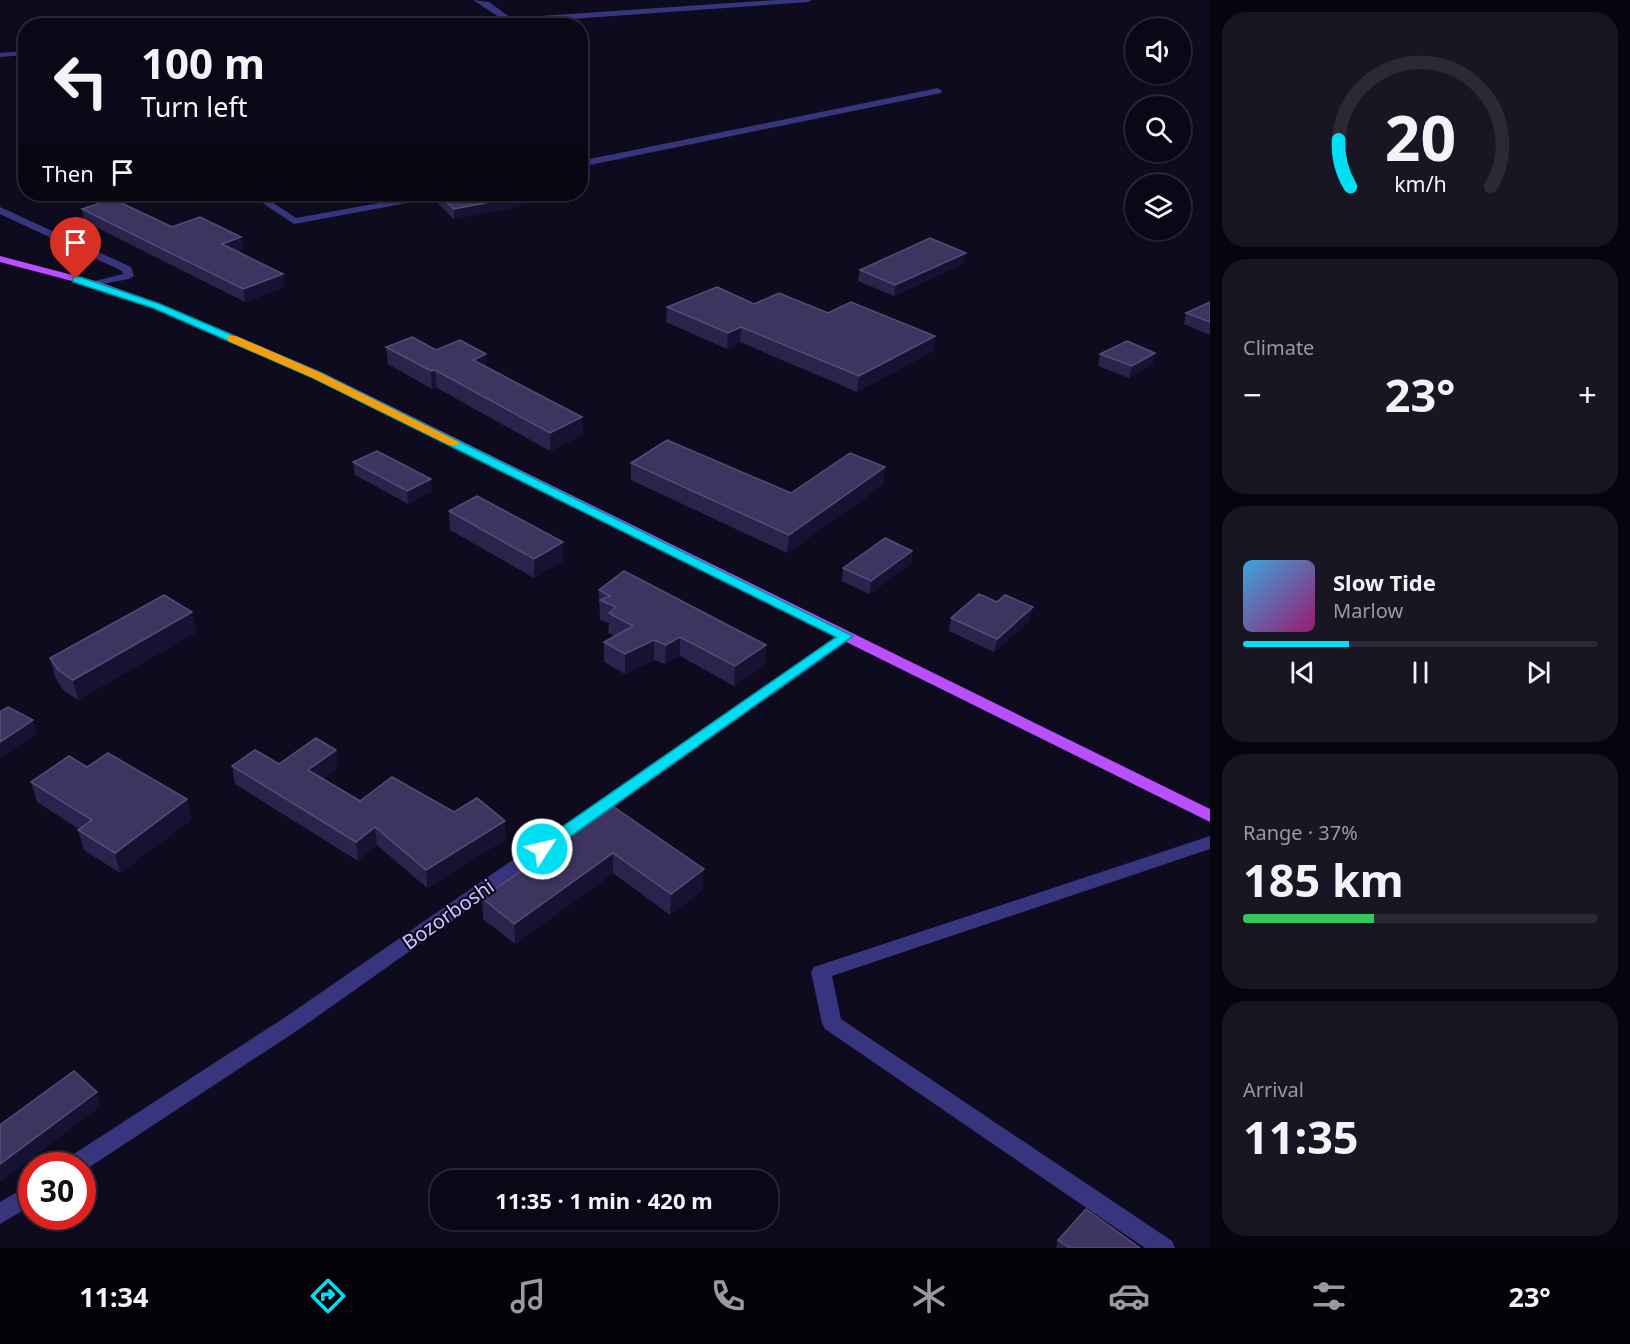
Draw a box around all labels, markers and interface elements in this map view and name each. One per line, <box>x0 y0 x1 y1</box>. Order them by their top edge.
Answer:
map controls <box>1125 18 1191 240</box>
button: sound <box>1125 18 1191 84</box>
text: 100 m <box>141 34 265 91</box>
icon: left <box>42 42 120 120</box>
text: Turn left <box>141 88 247 125</box>
text: 20 <box>1384 94 1456 179</box>
button: search <box>1125 96 1191 162</box>
icon: arrive <box>106 156 139 189</box>
text: Then <box>42 158 94 188</box>
text: km/h <box>1394 169 1446 198</box>
button: layers <box>1125 174 1191 240</box>
pin <box>50 217 101 279</box>
icon: arrive <box>59 226 92 259</box>
text: Climate <box>1243 334 1314 361</box>
text: 23° <box>1385 364 1455 425</box>
text: − <box>1243 372 1262 417</box>
text: + <box>1578 372 1597 417</box>
text: Slow Tide <box>1333 567 1436 597</box>
text: Marlow <box>1333 597 1403 624</box>
icon: previous <box>1286 656 1319 689</box>
icon: pause <box>1404 656 1437 689</box>
icon: next <box>1522 656 1555 689</box>
position arrow <box>510 817 574 881</box>
text: Range · 37% <box>1243 819 1358 846</box>
text: 185 km <box>1243 849 1404 910</box>
street label: Bozorboshi <box>397 872 499 956</box>
text: Arrival <box>1243 1076 1304 1103</box>
text: 11:35 <box>1243 1106 1359 1167</box>
speed limit sign: 30 <box>18 1152 96 1230</box>
text: 11:35 · 1 min · 420 m <box>495 1185 713 1215</box>
icon: directions <box>307 1275 349 1317</box>
icon: music <box>507 1275 549 1317</box>
icon: phone <box>707 1275 749 1317</box>
icon: climate <box>908 1275 950 1317</box>
icon: car <box>1108 1275 1150 1317</box>
icon: filters <box>1308 1275 1350 1317</box>
text: 11:34 <box>79 1278 149 1315</box>
text: 23° <box>1508 1278 1551 1315</box>

